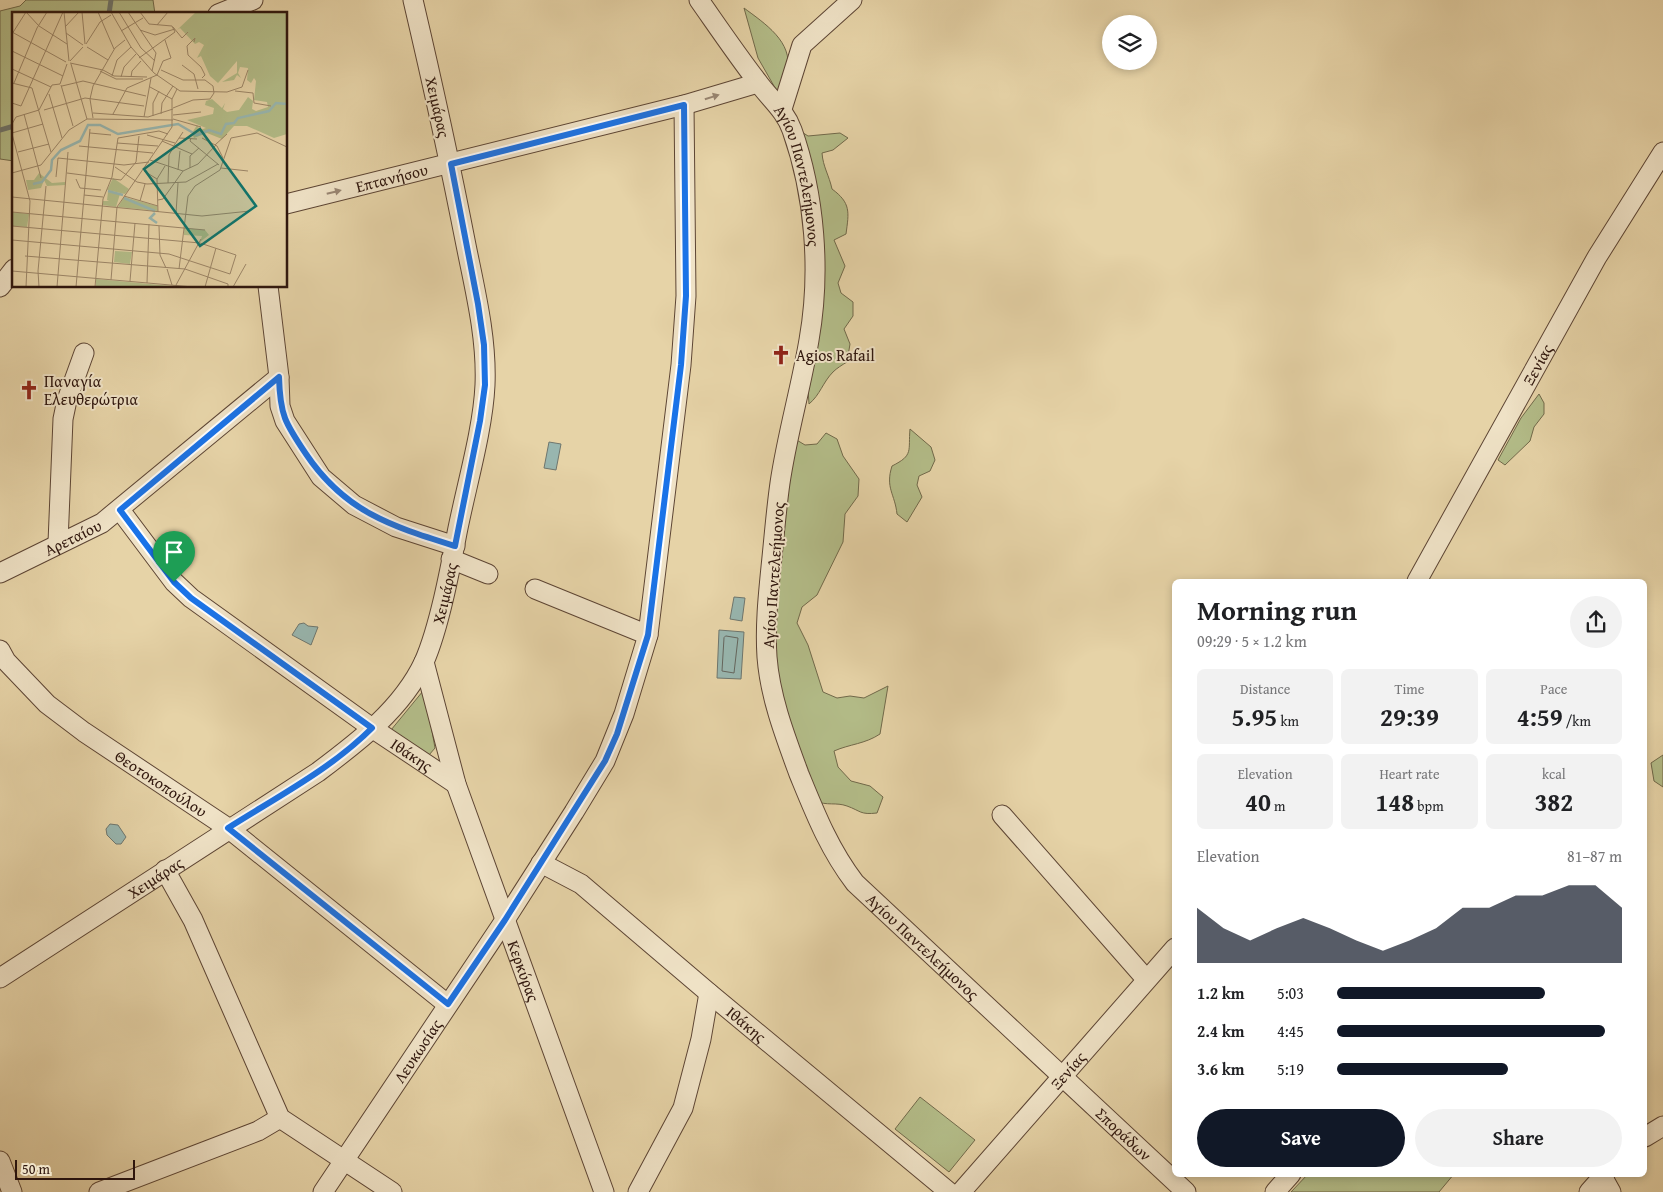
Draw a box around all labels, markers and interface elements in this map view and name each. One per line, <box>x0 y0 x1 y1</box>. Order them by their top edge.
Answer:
inset map <box>12 12 288 288</box>
map controls <box>1102 15 1157 70</box>
button: layers <box>1102 15 1157 70</box>
street label: Χειμάρας <box>419 74 457 140</box>
one-way arrow <box>704 92 719 100</box>
street label: Αγίου Παντελεήμονος <box>769 99 826 248</box>
street label: Επτανήσου <box>353 157 430 198</box>
one-way arrow <box>326 188 341 196</box>
street label: Ξενίας <box>1516 339 1559 389</box>
place label: Agios Rafail <box>796 343 875 367</box>
church icon: Agios Rafail <box>770 344 792 366</box>
place label: Παναγία Ελευθερώτρια <box>44 369 139 411</box>
church icon: Παναγία Ελευθερώτρια <box>18 379 40 401</box>
street label: Αγίου Παντελεήμονος <box>756 501 790 649</box>
street label: Αρεταίου <box>40 513 106 562</box>
pin <box>153 531 195 582</box>
icon: arrive <box>160 538 188 566</box>
street label: Χειμάρας <box>426 560 463 627</box>
text: Morning run <box>1197 589 1357 630</box>
button: share <box>1570 596 1622 648</box>
text: 09:29 · 5 × 1.2 km <box>1197 629 1307 653</box>
text: Distance <box>1240 679 1290 699</box>
text: Time <box>1395 679 1424 699</box>
text: Pace <box>1540 679 1567 699</box>
text: 5.95 <box>1231 699 1277 735</box>
text: 29:39 <box>1380 699 1439 735</box>
text: 4:59 <box>1517 699 1563 735</box>
text: km <box>1277 711 1299 731</box>
text: /km <box>1563 711 1591 731</box>
street label: Ιθάκης <box>386 732 438 777</box>
street label: Θεοτοκοπούλου <box>110 744 212 823</box>
text: Elevation <box>1238 764 1293 784</box>
text: Heart rate <box>1379 764 1440 784</box>
text: kcal <box>1542 764 1566 784</box>
text: 40 <box>1245 784 1271 820</box>
text: 148 <box>1375 784 1414 820</box>
text: 382 <box>1534 784 1573 820</box>
text: m <box>1271 796 1285 816</box>
text: bpm <box>1414 796 1444 816</box>
text: Elevation <box>1197 844 1260 868</box>
text: 81–87 m <box>1567 844 1622 868</box>
street label: Χειμάρας <box>123 850 188 904</box>
street label: Αγίου Παντελεήμονος <box>861 887 985 1005</box>
street label: Κερκύρας <box>502 937 546 1005</box>
text: 1.2 km <box>1197 981 1244 1005</box>
text: 5:03 <box>1277 981 1304 1005</box>
street label: Ιθάκης <box>721 1000 772 1048</box>
street label: Λευκωσίας <box>387 1014 448 1088</box>
text: 2.4 km <box>1197 1019 1244 1043</box>
text: 4:45 <box>1277 1019 1304 1043</box>
street label: Ξενίας <box>1044 1046 1091 1095</box>
text: 3.6 km <box>1197 1057 1244 1081</box>
text: 5:19 <box>1277 1057 1304 1081</box>
street label: Σποράδων <box>1090 1102 1157 1166</box>
button: Save <box>1197 1109 1405 1167</box>
button: Share <box>1415 1109 1622 1167</box>
scale bar <box>15 1157 135 1180</box>
text: 50 m <box>22 1159 50 1179</box>

